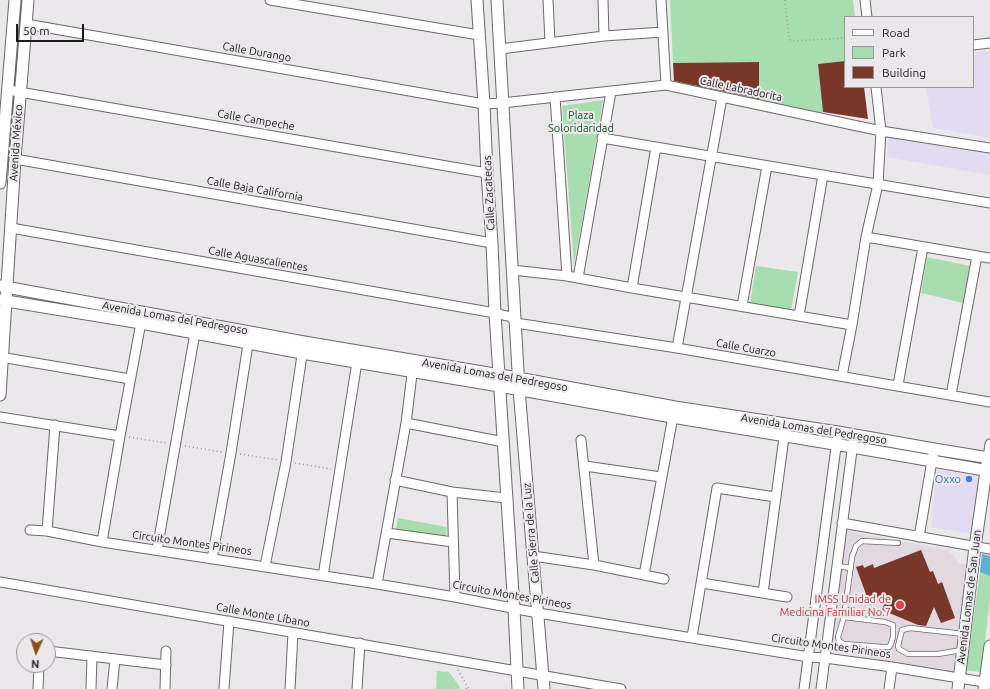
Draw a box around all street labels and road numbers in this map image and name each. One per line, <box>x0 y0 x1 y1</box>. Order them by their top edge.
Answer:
street label: Calle Durango <box>222 39 292 65</box>
street label: Calle Labradorita <box>699 74 783 104</box>
street label: Avenida México <box>7 104 25 182</box>
street label: Calle Campeche <box>216 107 296 133</box>
street label: Calle Zacatecas <box>480 155 498 231</box>
street label: Calle Baja California <box>206 174 304 204</box>
street label: Calle Aguascalientes <box>207 244 309 274</box>
street label: Avenida Lomas del Pedregoso <box>101 299 249 337</box>
street label: Calle Cuarzo <box>715 336 777 360</box>
street label: Avenida Lomas del Pedregoso <box>421 356 569 394</box>
street label: Avenida Lomas del Pedregoso <box>740 411 888 447</box>
street label: Calle Sierra de la Luz <box>520 482 542 584</box>
street label: Circuito Montes Pirineos <box>131 528 253 558</box>
street label: Avenida Lomas de San Juan <box>954 529 984 665</box>
street label: Circuito Montes Pirineos <box>452 578 572 612</box>
street label: Calle Monte Líbano <box>215 600 311 630</box>
street label: Circuito Montes Pirineos <box>770 631 892 661</box>

